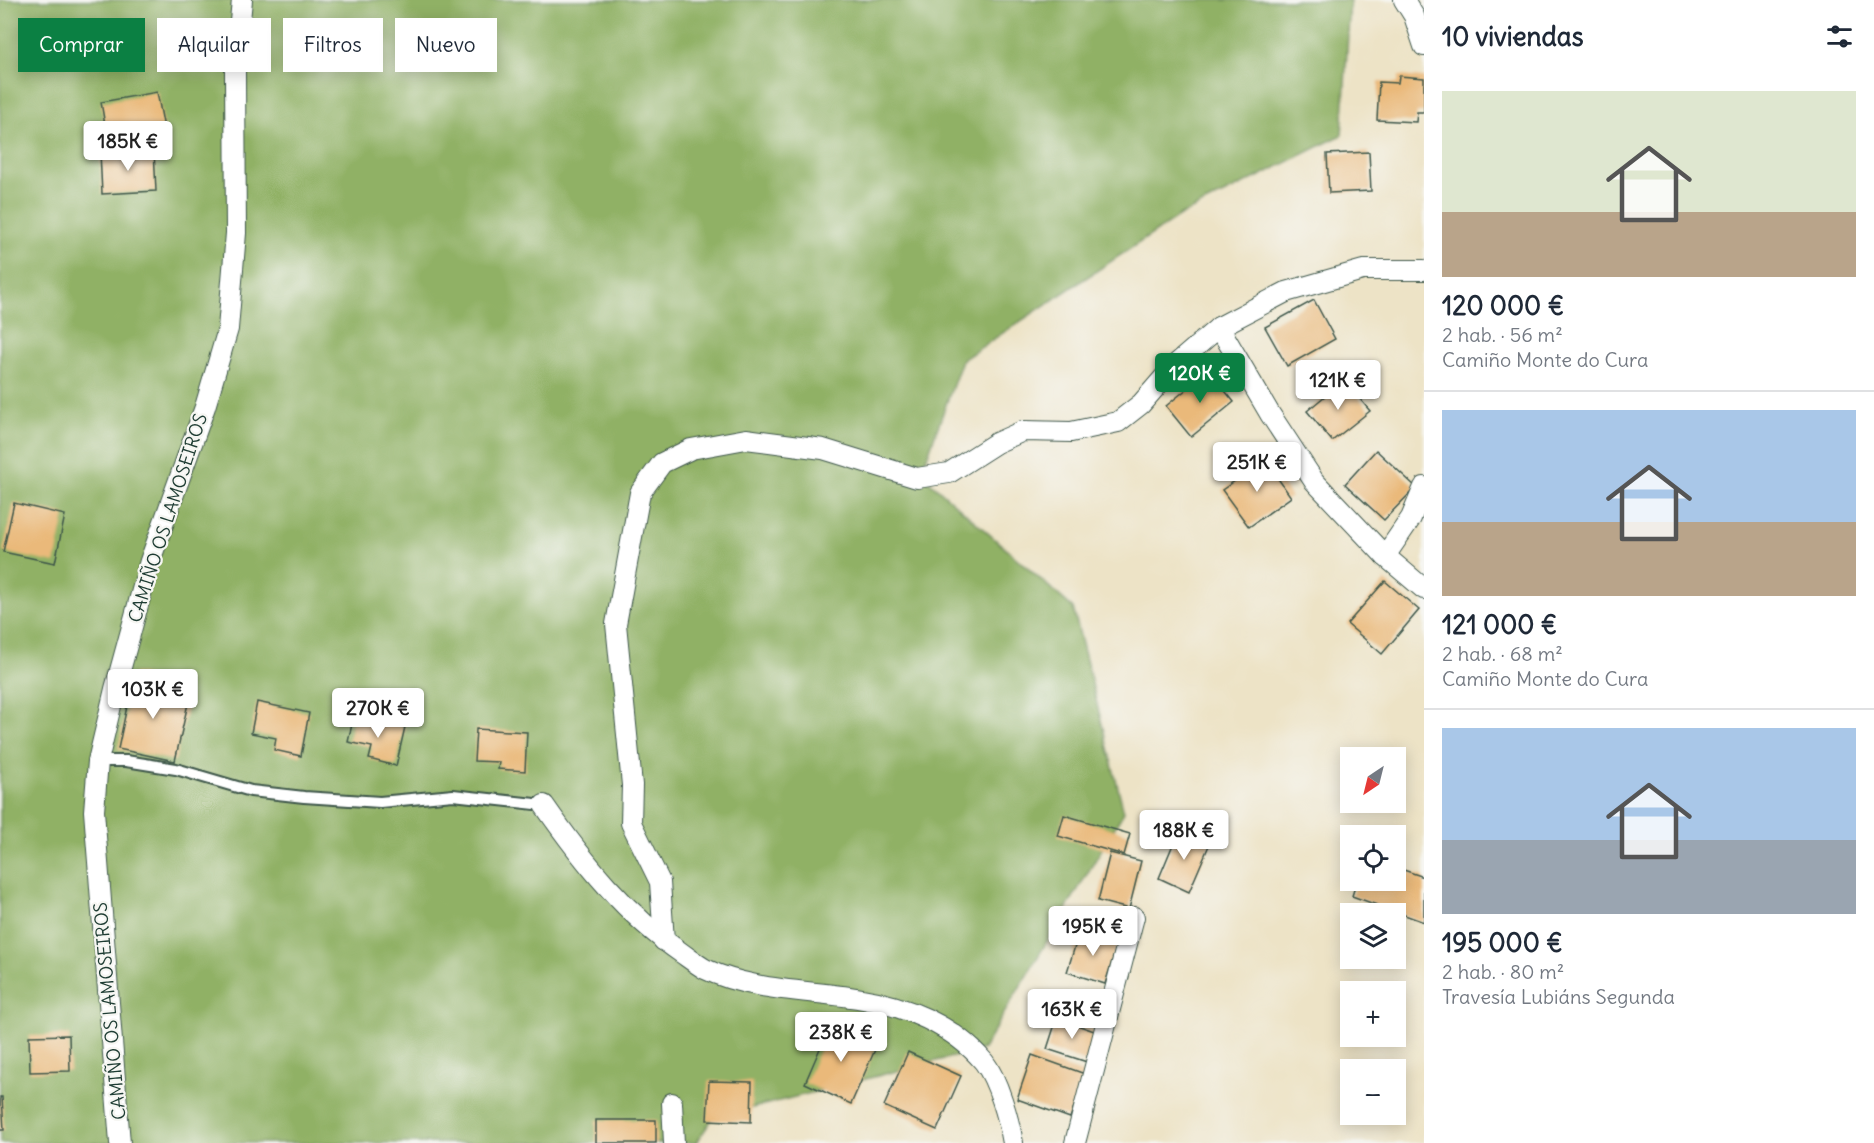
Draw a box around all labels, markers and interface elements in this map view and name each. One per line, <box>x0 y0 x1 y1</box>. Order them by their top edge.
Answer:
chip: Comprar <box>18 18 145 72</box>
chip: Alquilar <box>157 18 271 72</box>
chip: Filtros <box>283 18 383 72</box>
chip: Nuevo <box>395 18 497 72</box>
text: 10 viviendas <box>1442 20 1584 53</box>
icon: filters <box>1823 20 1856 53</box>
pin: 185K € <box>79 121 177 172</box>
text: 185K € <box>98 128 158 153</box>
icon: home <box>1595 130 1703 238</box>
text: 120 000 € <box>1442 289 1564 322</box>
text: 2 hab. · 56 m² <box>1442 322 1563 347</box>
text: Camiño Monte do Cura <box>1442 347 1648 372</box>
pin: 120K € <box>1151 353 1249 404</box>
text: 120K € <box>1169 360 1231 385</box>
pin: 121K € <box>1289 360 1387 411</box>
text: 121K € <box>1310 367 1366 392</box>
street label: CAMIÑO OS LAMOSEIROS <box>123 410 212 625</box>
pin: 251K € <box>1208 442 1306 493</box>
text: 251K € <box>1227 449 1287 474</box>
icon: home <box>1595 449 1703 557</box>
text: 121 000 € <box>1442 608 1557 641</box>
text: 2 hab. · 68 m² <box>1442 641 1563 666</box>
text: Camiño Monte do Cura <box>1442 666 1648 691</box>
pin: 103K € <box>104 669 202 720</box>
text: 103K € <box>122 676 184 701</box>
pin: 270K € <box>329 688 427 739</box>
text: 270K € <box>346 695 410 720</box>
north arrow <box>1340 747 1406 813</box>
map controls <box>1340 747 1406 1125</box>
icon: home <box>1595 767 1703 875</box>
pin: 188K € <box>1135 810 1233 861</box>
text: 188K € <box>1154 817 1214 842</box>
button: locate <box>1340 825 1406 891</box>
street label: CAMIÑO OS LAMOSEIROS <box>89 901 130 1121</box>
button: layers <box>1340 903 1406 969</box>
pin: 195K € <box>1044 906 1142 957</box>
text: 195K € <box>1063 913 1123 938</box>
text: 195 000 € <box>1442 926 1563 959</box>
text: 2 hab. · 80 m² <box>1442 959 1564 984</box>
button: + <box>1340 981 1406 1047</box>
text: Travesía Lubiáns Segunda <box>1442 984 1675 1009</box>
pin: 163K € <box>1023 989 1121 1040</box>
text: 163K € <box>1042 996 1102 1021</box>
pin: 238K € <box>792 1012 890 1063</box>
text: 238K € <box>809 1019 873 1044</box>
button: − <box>1340 1059 1406 1125</box>

